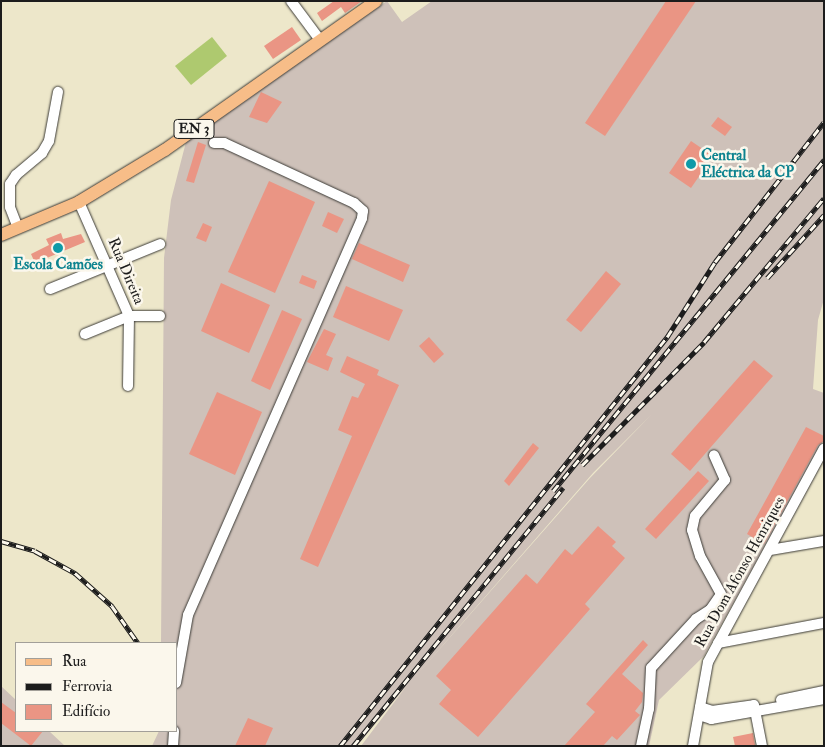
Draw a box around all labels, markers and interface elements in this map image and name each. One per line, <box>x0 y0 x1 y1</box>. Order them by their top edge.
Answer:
road number: EN 3 <box>173 118 215 140</box>
place label: Central Eléctrica da CP <box>701 146 794 181</box>
marker: Central Eléctrica da CP <box>685 158 697 170</box>
street label: Rua Direita <box>104 235 148 307</box>
marker: Escola Camões <box>52 242 64 254</box>
place label: Escola Camões <box>13 256 103 274</box>
street label: Rua Dom Afonso Henriques <box>691 494 789 650</box>
legend <box>15 642 178 732</box>
text: Rua <box>62 652 87 671</box>
text: Ferrovia <box>62 677 112 696</box>
text: Edifício <box>62 702 110 721</box>

